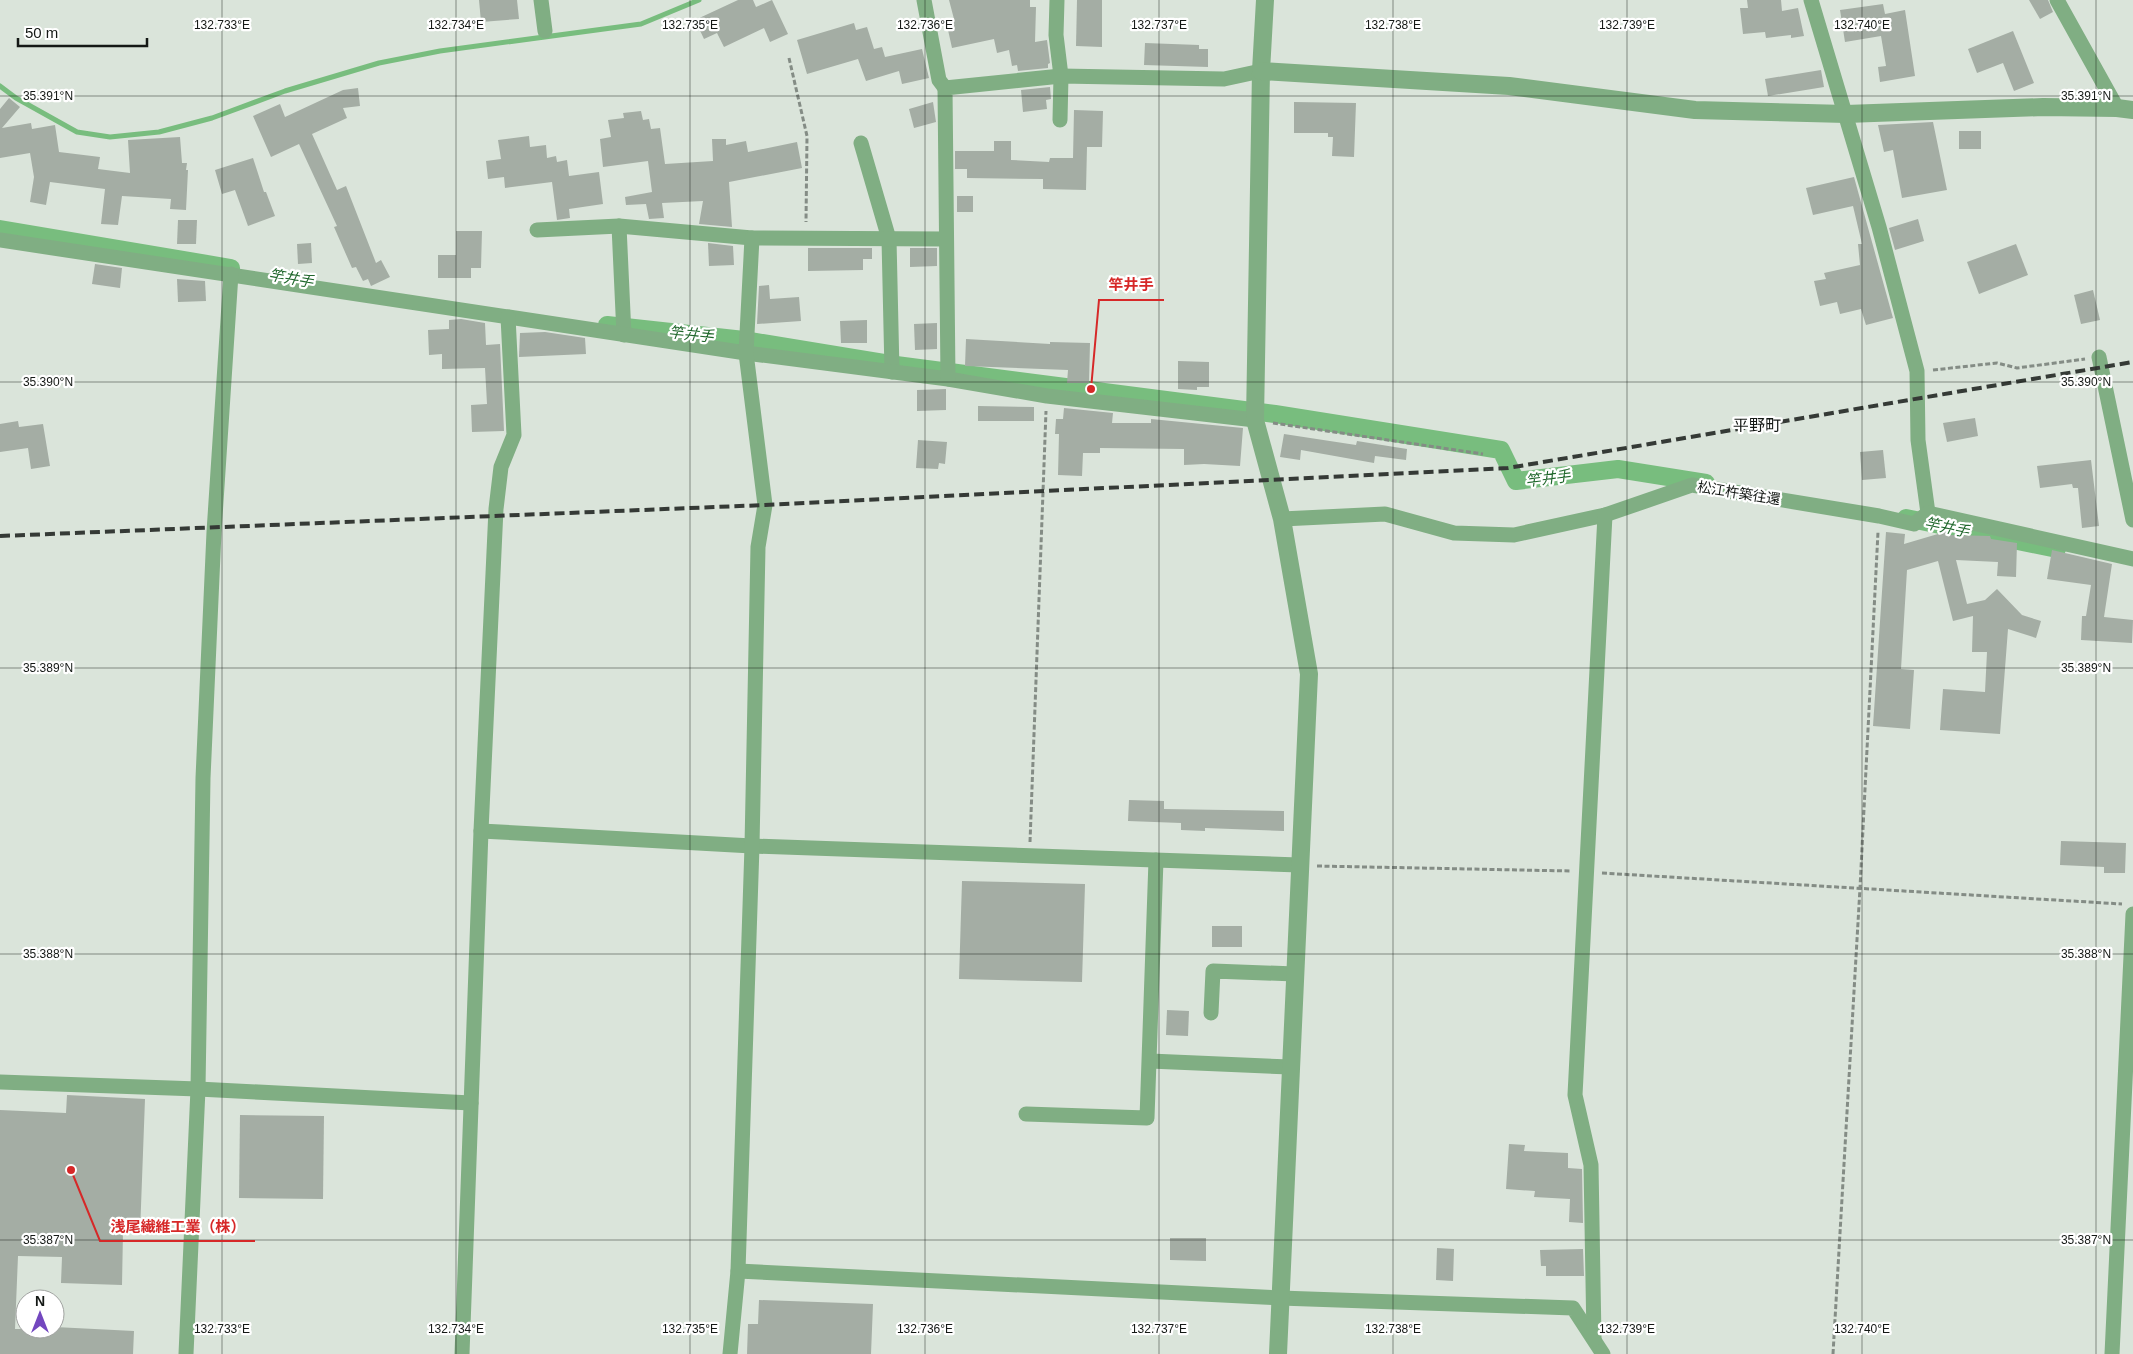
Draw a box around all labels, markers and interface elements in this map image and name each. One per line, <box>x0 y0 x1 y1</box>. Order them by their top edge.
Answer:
scale bar <box>18 15 146 47</box>
text: 132.733°E <box>194 18 250 32</box>
text: 132.734°E <box>428 18 484 32</box>
text: 132.735°E <box>662 18 718 32</box>
text: 132.736°E <box>897 18 953 32</box>
text: 132.737°E <box>1131 18 1187 32</box>
text: 132.738°E <box>1365 18 1421 32</box>
text: 132.739°E <box>1599 18 1655 32</box>
text: 132.740°E <box>1834 18 1890 32</box>
text: 50 m <box>25 24 58 41</box>
text: 35.391°N <box>23 89 73 103</box>
text: 35.391°N <box>2061 89 2111 103</box>
water label: 竿井手 <box>267 266 316 290</box>
callout: 竿井手 <box>1099 270 1164 300</box>
text: 竿井手 <box>1108 276 1154 293</box>
water label: 竿井手 <box>668 323 715 345</box>
text: 35.390°N <box>23 375 73 389</box>
text: 35.390°N <box>2061 375 2111 389</box>
district label: 平野町 <box>1733 417 1781 434</box>
water label: 竿井手 <box>1525 467 1572 489</box>
street label: 松江杵築往還 <box>1696 479 1782 507</box>
water label: 竿井手 <box>1923 514 1972 540</box>
text: 35.389°N <box>23 661 73 675</box>
text: 35.389°N <box>2061 661 2111 675</box>
text: 35.388°N <box>23 947 73 961</box>
text: 35.388°N <box>2061 947 2111 961</box>
callout: 浅尾繊維工業（株） <box>100 1211 255 1241</box>
text: 浅尾繊維工業（株） <box>110 1218 246 1235</box>
text: 35.387°N <box>23 1233 73 1247</box>
text: 35.387°N <box>2061 1233 2111 1247</box>
north arrow <box>15 1289 65 1339</box>
text: N <box>35 1293 45 1309</box>
text: 132.733°E <box>194 1322 250 1336</box>
text: 132.734°E <box>428 1322 484 1336</box>
text: 132.735°E <box>662 1322 718 1336</box>
text: 132.736°E <box>897 1322 953 1336</box>
text: 132.737°E <box>1131 1322 1187 1336</box>
text: 132.738°E <box>1365 1322 1421 1336</box>
text: 132.739°E <box>1599 1322 1655 1336</box>
text: 132.740°E <box>1834 1322 1890 1336</box>

